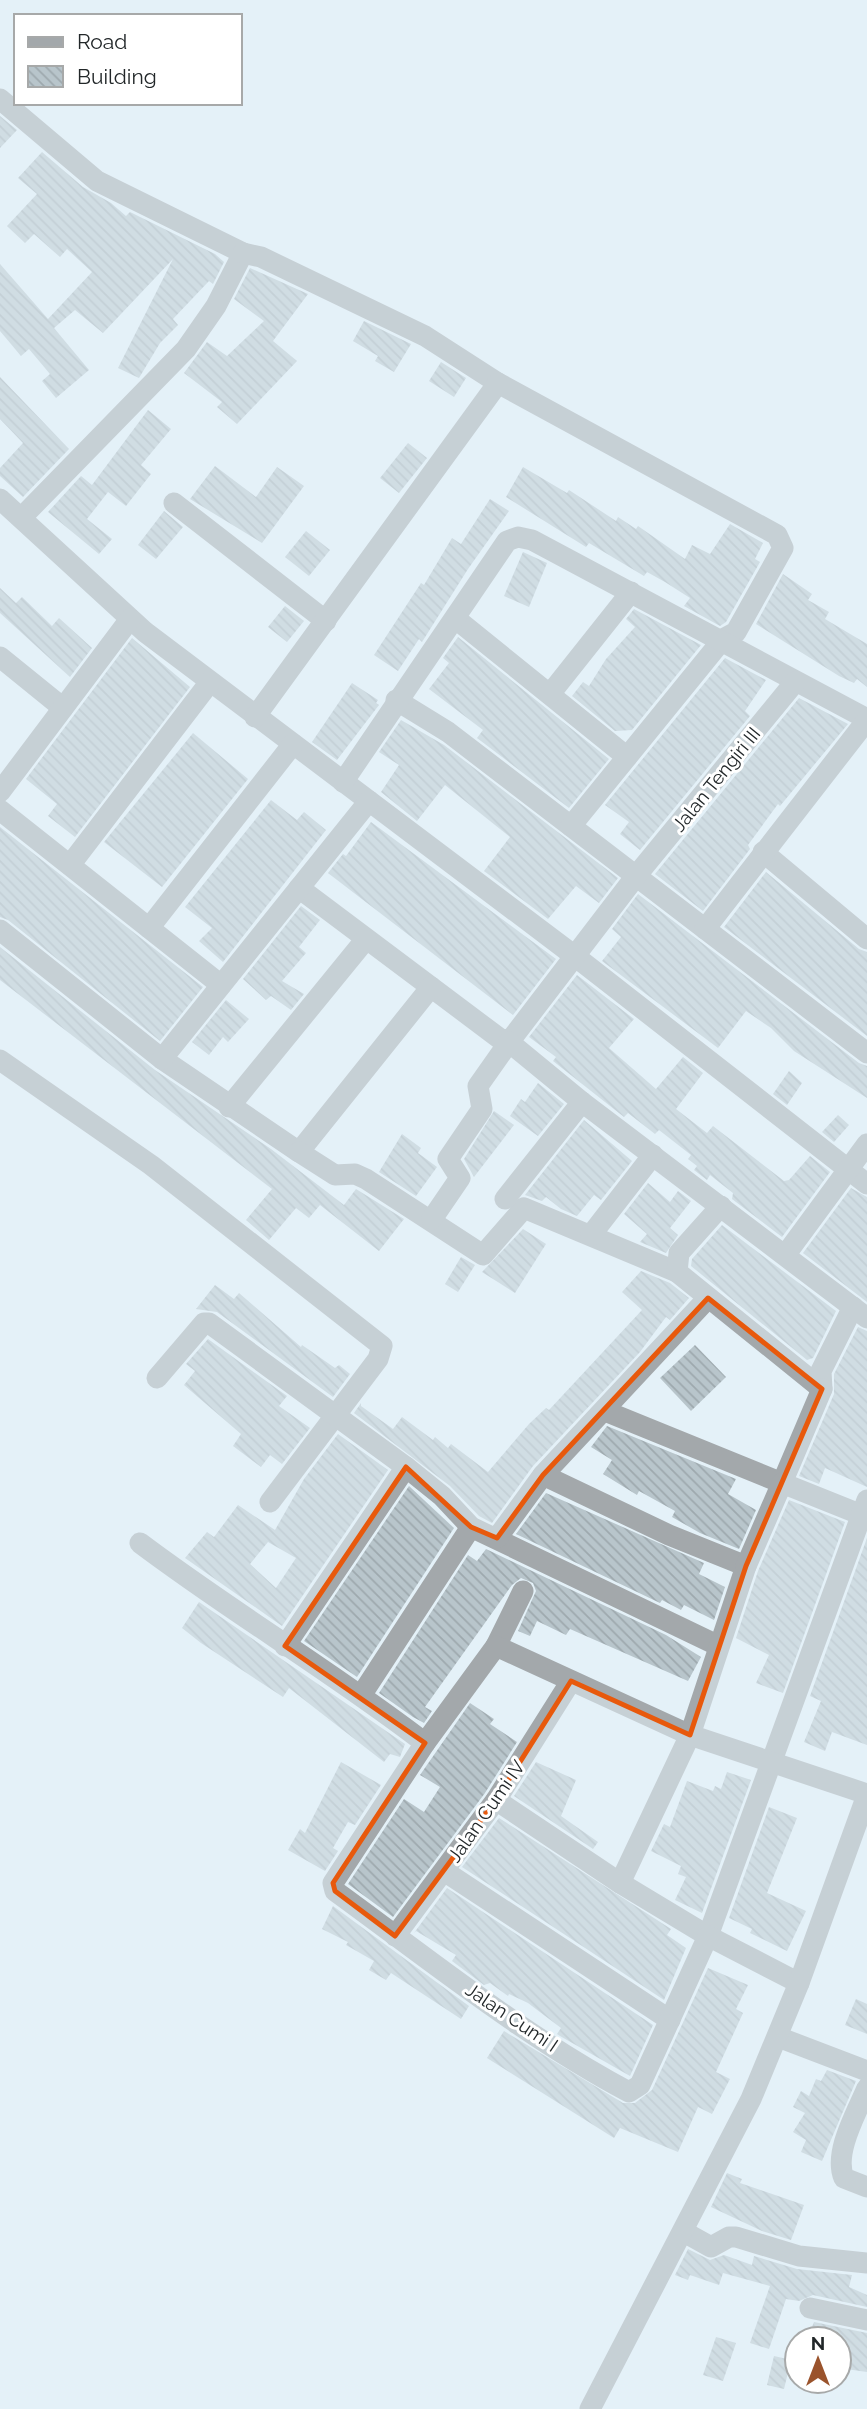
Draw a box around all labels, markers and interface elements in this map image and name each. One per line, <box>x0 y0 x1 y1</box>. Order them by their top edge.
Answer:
legend <box>14 14 242 105</box>
text: Road <box>77 29 127 54</box>
text: Building <box>77 64 157 89</box>
street label: Jalan Tengiri III <box>667 722 765 836</box>
street label: Jalan Cumi IV <box>443 1756 529 1866</box>
street label: Jalan Cumi I <box>462 1978 562 2056</box>
north arrow <box>783 2325 853 2395</box>
text: N <box>811 2332 825 2354</box>

